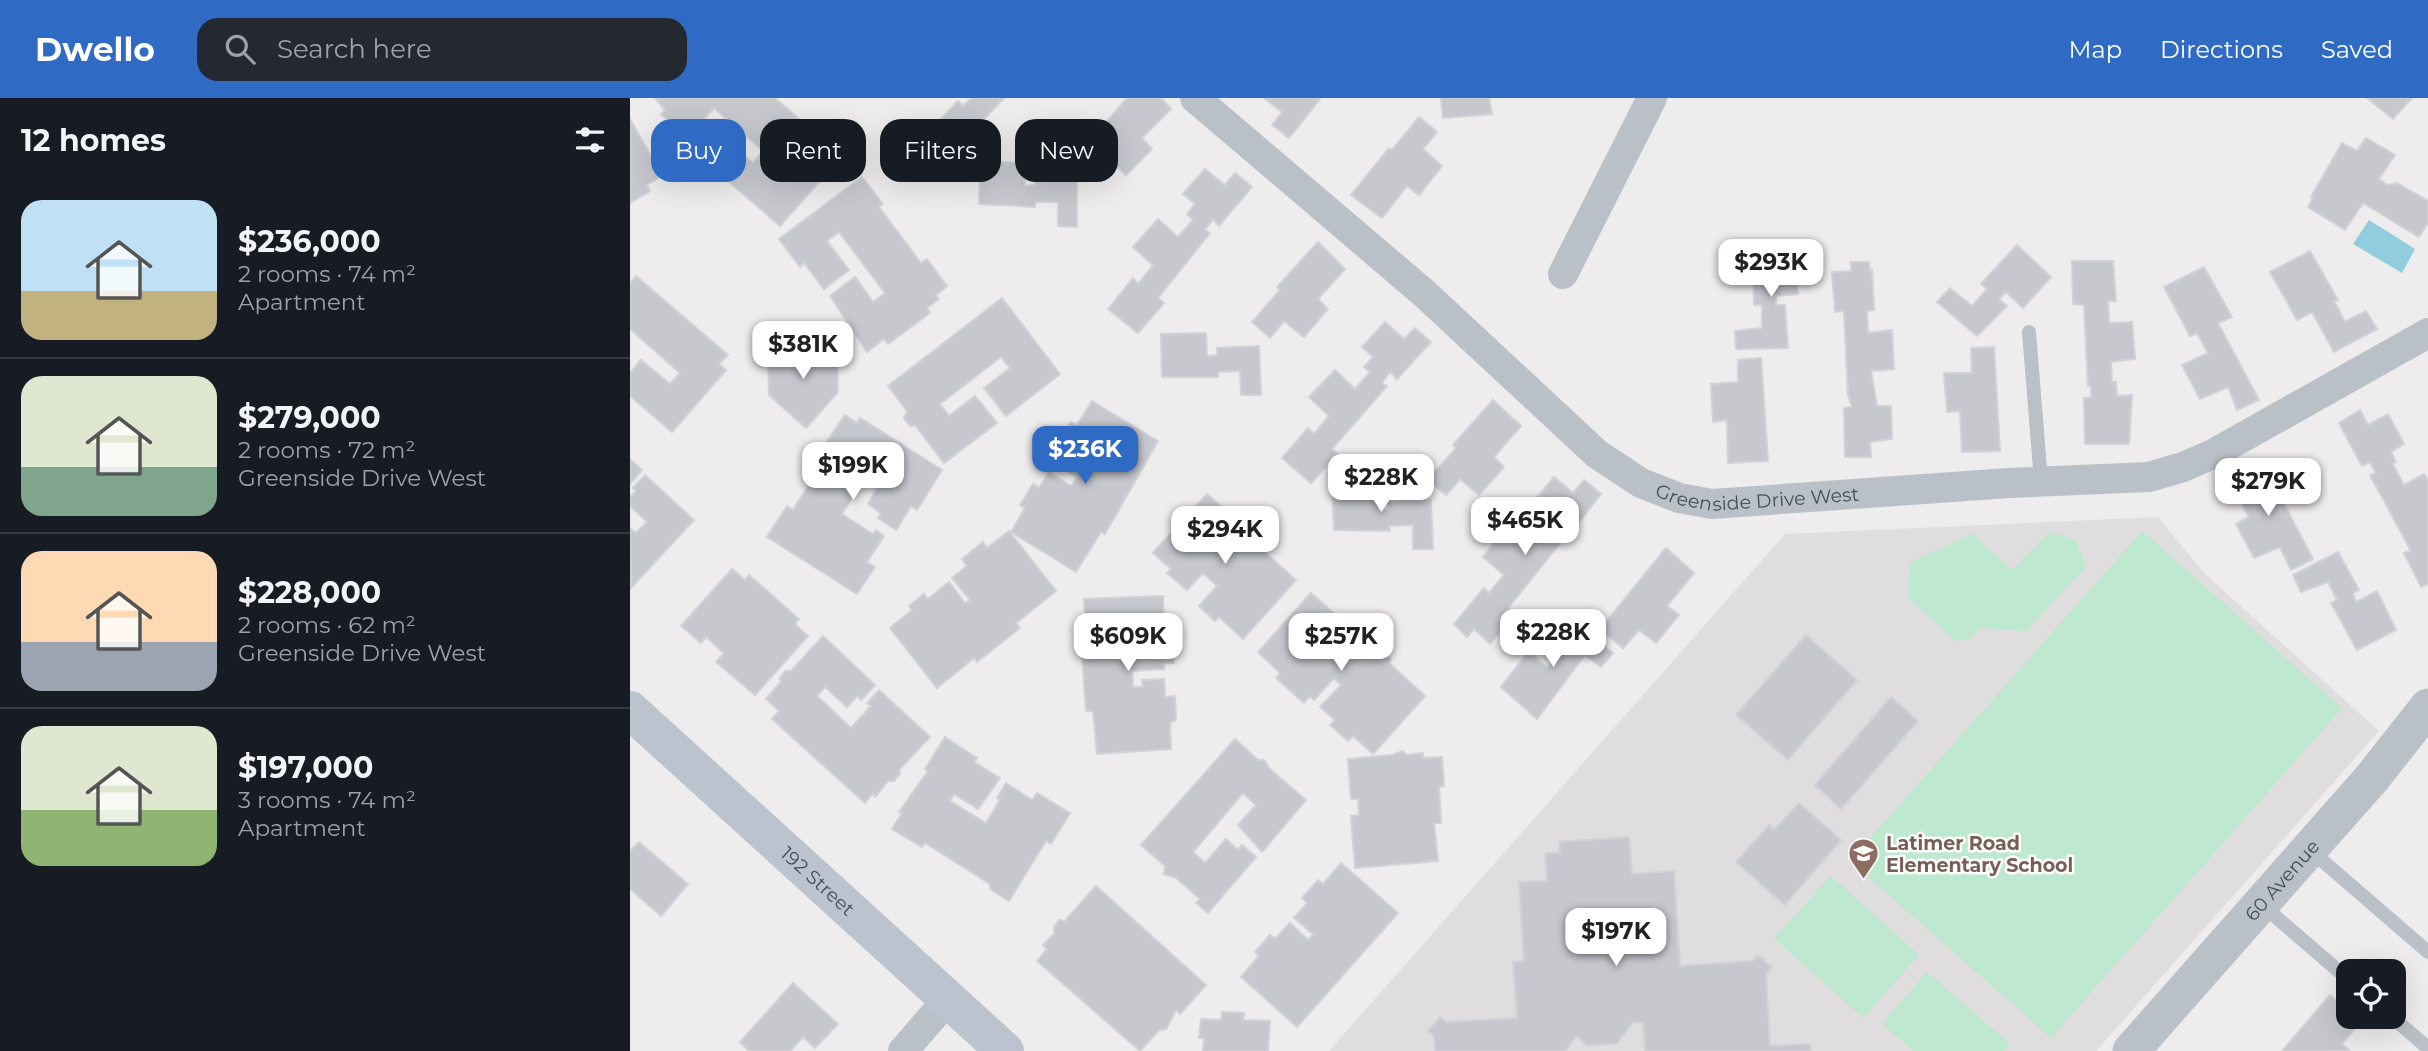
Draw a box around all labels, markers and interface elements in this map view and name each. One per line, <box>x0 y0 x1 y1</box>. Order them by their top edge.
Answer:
search box <box>197 18 687 81</box>
text: Dwello <box>35 29 155 69</box>
icon: search <box>221 30 259 68</box>
text: Search here <box>277 33 432 65</box>
text: Map <box>2069 35 2122 64</box>
text: Directions <box>2160 35 2283 64</box>
text: Saved <box>2321 35 2393 64</box>
chip: Buy <box>651 119 746 182</box>
chip: Rent <box>760 119 866 182</box>
chip: Filters <box>880 119 1001 182</box>
chip: New <box>1015 119 1118 182</box>
icon: filters <box>571 121 609 159</box>
text: 12 homes <box>21 122 166 159</box>
text: $236,000 <box>238 223 381 260</box>
icon: home <box>77 228 161 312</box>
pin: $293K <box>1722 240 1820 299</box>
text: $293K <box>1734 248 1808 276</box>
text: 2 rooms · 74 m² <box>238 260 416 288</box>
text: Apartment <box>238 288 366 316</box>
pin: $381K <box>754 322 852 381</box>
text: $381K <box>768 330 838 358</box>
text: $279,000 <box>238 399 381 436</box>
icon: home <box>77 404 161 488</box>
pin: $236K <box>1036 426 1134 486</box>
text: $236K <box>1048 435 1122 463</box>
text: 2 rooms · 72 m² <box>238 436 415 464</box>
pin: $199K <box>804 442 902 502</box>
text: $199K <box>818 451 888 479</box>
pin: $228K <box>1332 454 1430 514</box>
pin: $279K <box>2219 458 2317 518</box>
text: $228K <box>1344 463 1418 491</box>
text: Greenside Drive West <box>238 464 486 492</box>
text: $279K <box>2231 467 2305 495</box>
street label: Greenside Drive West <box>1652 478 1860 515</box>
pin: $465K <box>1476 498 1574 557</box>
pin: $294K <box>1176 506 1274 566</box>
text: $465K <box>1487 506 1563 534</box>
text: $294K <box>1187 515 1263 543</box>
text: $228,000 <box>238 574 381 611</box>
icon: home <box>77 579 161 663</box>
pin: $228K <box>1504 610 1602 669</box>
text: 2 rooms · 62 m² <box>238 611 416 639</box>
pin: $609K <box>1079 614 1177 673</box>
pin: $257K <box>1292 614 1390 673</box>
text: $228K <box>1516 618 1590 646</box>
text: $609K <box>1090 622 1166 650</box>
text: $257K <box>1305 622 1377 650</box>
text: Greenside Drive West <box>238 639 486 667</box>
text: $197,000 <box>238 749 373 786</box>
icon: home <box>77 754 161 838</box>
text: 3 rooms · 74 m² <box>238 786 416 814</box>
text: Apartment <box>238 814 366 842</box>
place label: Latimer Road Elementary School <box>1886 832 2073 877</box>
street label: 60 Avenue <box>2240 835 2324 926</box>
school or university icon: Latimer Road Elementary School <box>1846 837 1880 881</box>
street label: 192 Street <box>776 842 860 920</box>
pin: $197K <box>1567 908 1665 968</box>
text: $197K <box>1581 917 1651 945</box>
map controls <box>2336 959 2406 1029</box>
button: locate <box>2336 959 2406 1029</box>

